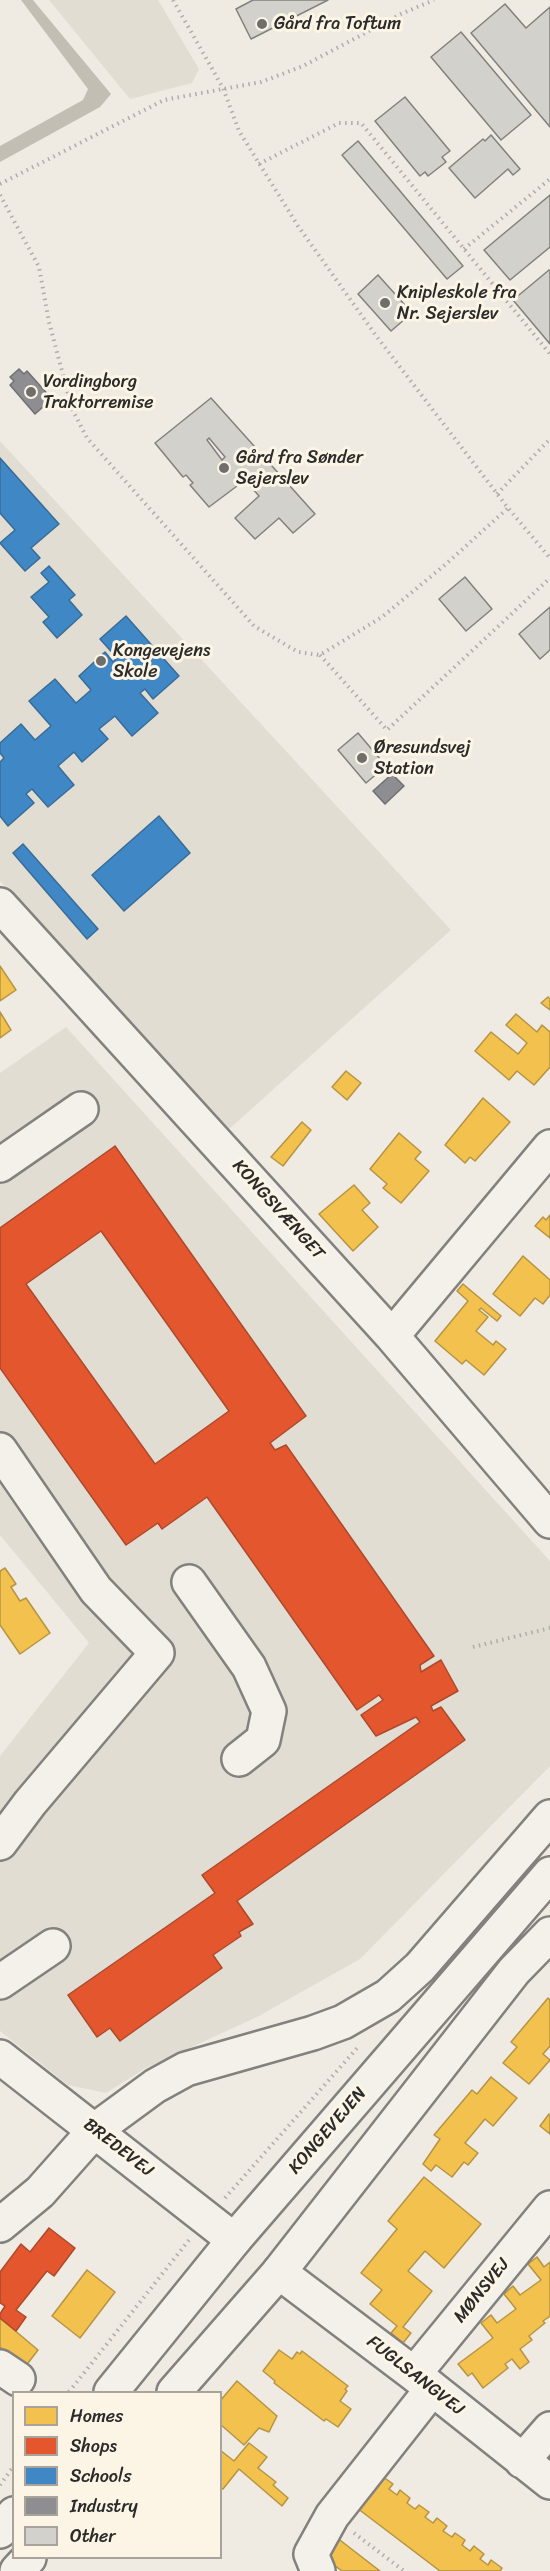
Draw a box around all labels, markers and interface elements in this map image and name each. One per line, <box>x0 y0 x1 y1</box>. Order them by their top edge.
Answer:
place label: Gård fra Toftum <box>274 13 401 35</box>
marker: Gård fra Toftum <box>255 17 269 31</box>
place label: Knipleskole fra Nr. Sejerslev <box>397 282 517 324</box>
marker: Knipleskole fra Nr. Sejerslev <box>378 296 392 310</box>
place label: Vordingborg Traktorremise <box>43 371 154 413</box>
marker: Vordingborg Traktorremise <box>24 385 38 399</box>
place label: Gård fra Sønder Sejerslev <box>236 447 363 490</box>
marker: Gård fra Sønder Sejerslev <box>217 461 231 475</box>
place label: Kongevejens Skole <box>113 640 210 682</box>
marker: Kongevejens Skole <box>94 654 108 668</box>
place label: Øresundsvej Station <box>374 737 471 780</box>
marker: Øresundsvej Station <box>355 751 369 765</box>
street label: KONGSVÆNGET <box>227 1155 329 1265</box>
street label: KONGEVEJEN <box>284 2083 372 2179</box>
street label: BREDEVEJ <box>79 2114 157 2182</box>
street label: MØNSVEJ <box>450 2254 514 2328</box>
street label: FUGLSANGVEJ <box>362 2331 468 2421</box>
legend <box>12 2391 222 2559</box>
text: Homes <box>70 2400 123 2432</box>
text: Shops <box>70 2430 117 2462</box>
text: Schools <box>70 2460 131 2492</box>
text: Industry <box>70 2490 138 2522</box>
text: Other <box>70 2520 116 2552</box>

